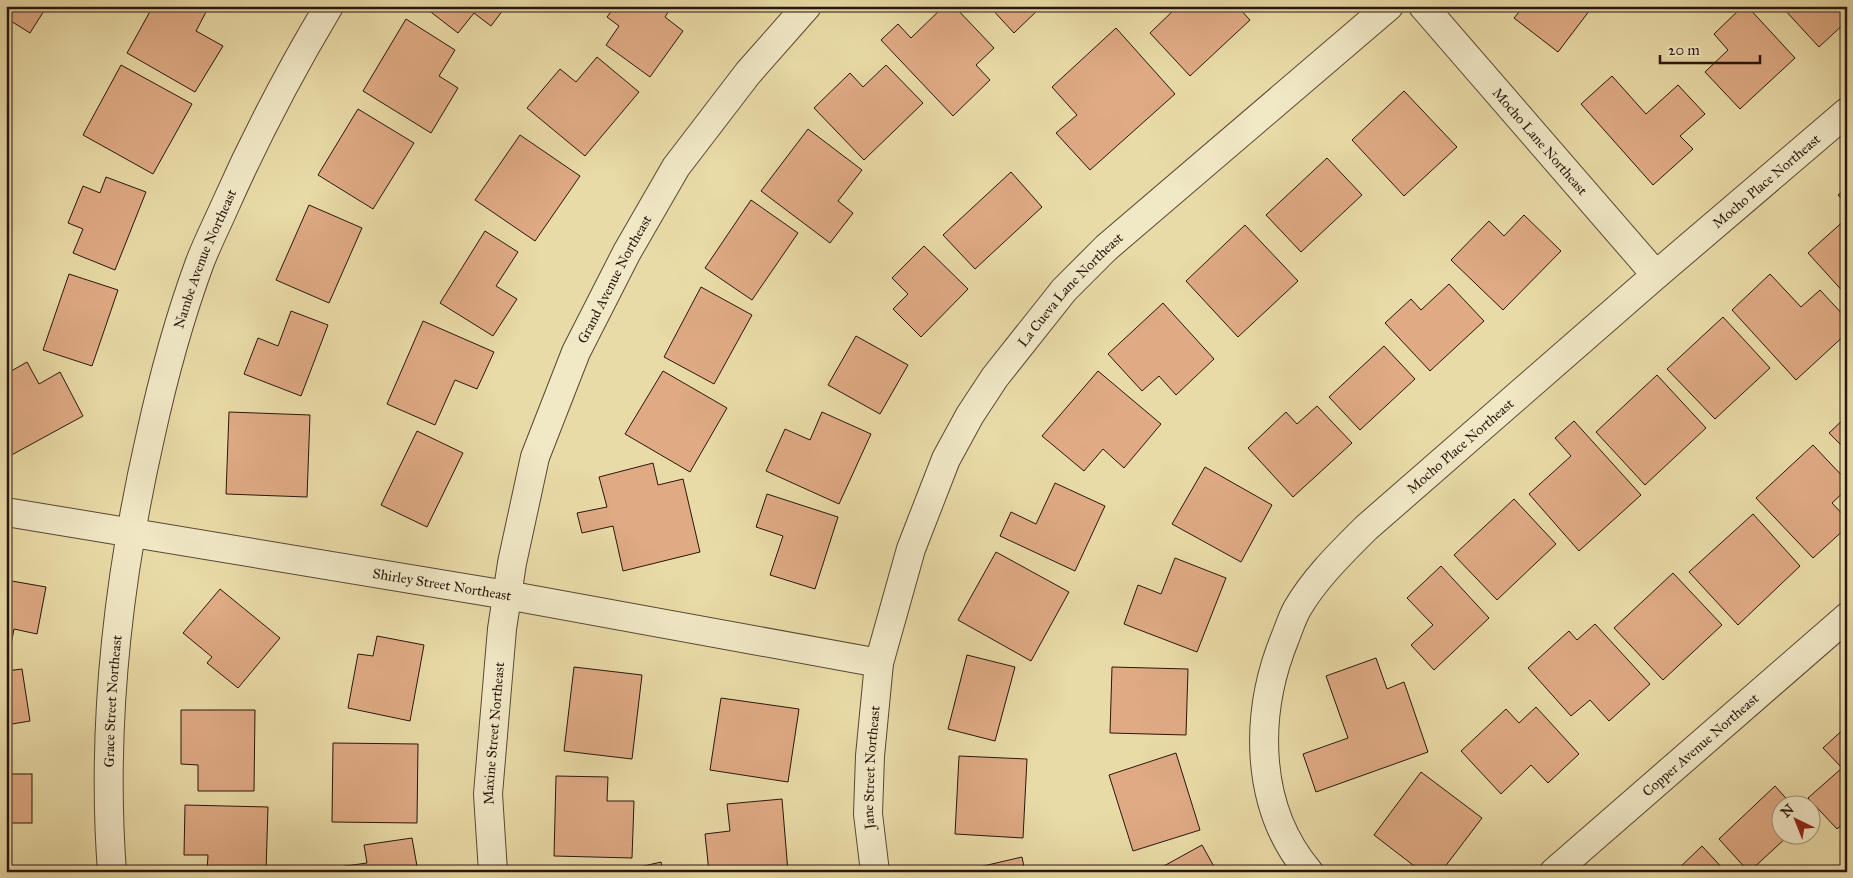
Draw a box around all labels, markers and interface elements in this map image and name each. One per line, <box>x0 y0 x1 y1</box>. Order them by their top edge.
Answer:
scale bar <box>1660 32 1760 64</box>
text: 20 m <box>1668 41 1700 59</box>
street label: Mocho Lane Northeast <box>1489 84 1591 199</box>
street label: Mocho Place Northeast <box>1709 131 1824 232</box>
street label: Nambe Avenue Northeast <box>170 187 240 331</box>
street label: Grand Avenue Northeast <box>574 212 655 346</box>
street label: La Cueva Lane Northeast <box>1014 229 1127 350</box>
street label: Mocho Place Northeast <box>1403 395 1517 498</box>
street label: Shirley Street Northeast <box>371 565 513 605</box>
street label: Grace Street Northeast <box>101 634 126 768</box>
street label: Maxine Street Northeast <box>480 661 508 805</box>
street label: Copper Avenue Northeast <box>1639 690 1762 800</box>
street label: Jane Street Northeast <box>860 705 884 832</box>
north arrow <box>1770 796 1820 846</box>
text: N <box>1777 801 1798 821</box>

